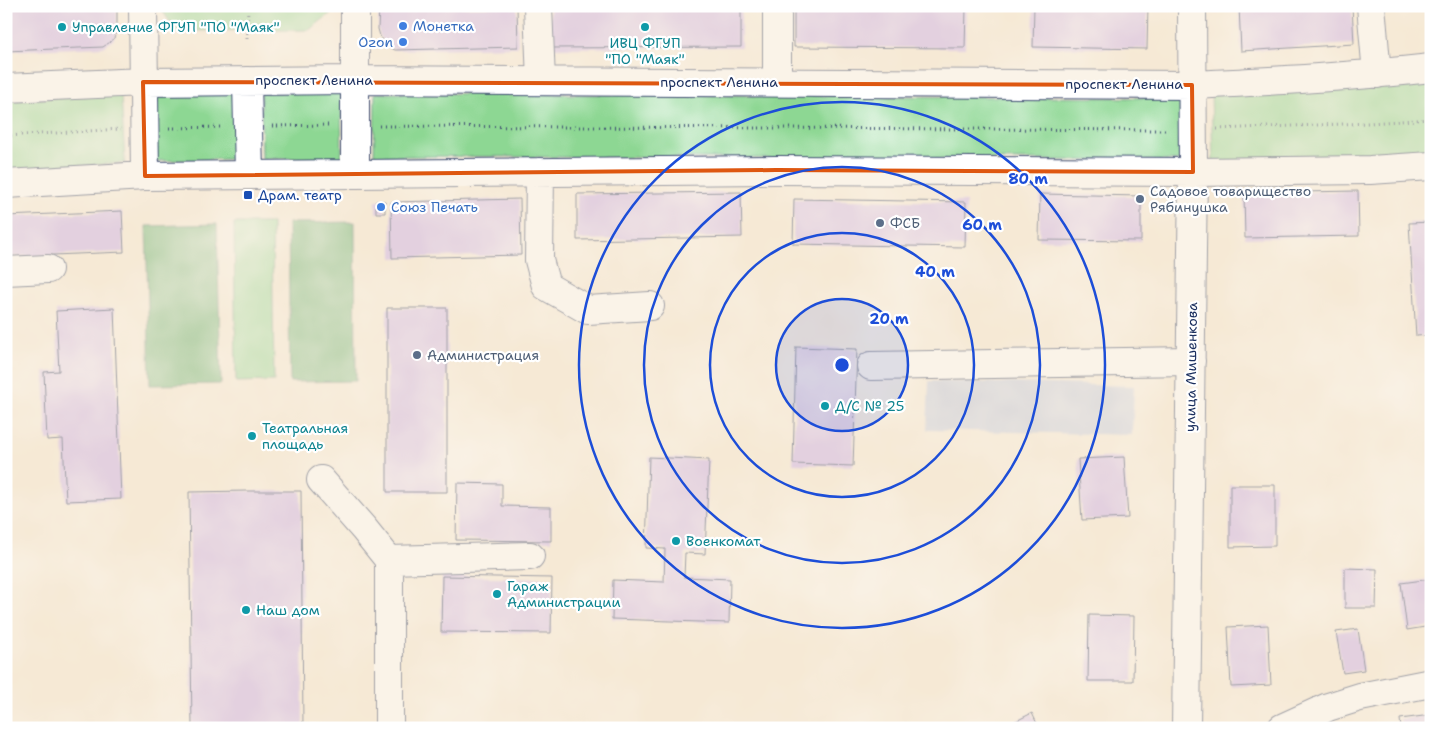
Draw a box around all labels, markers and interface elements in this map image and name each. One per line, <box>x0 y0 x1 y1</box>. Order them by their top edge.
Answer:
place label: Монетка <box>413 17 474 35</box>
place label: Управление ФГУП "ПО "Маяк" <box>72 18 280 36</box>
marker: Монетка <box>397 20 409 32</box>
marker: Управление ФГУП "ПО "Маяк" <box>56 21 68 33</box>
marker: ИВЦ ФГУП "ПО "Маяк" <box>639 21 651 33</box>
place label: Ozon <box>358 33 393 51</box>
place label: ИВЦ ФГУП "ПО "Маяк" <box>605 34 685 68</box>
marker: Ozon <box>397 36 409 48</box>
street label: проспект Ленина <box>255 71 373 89</box>
street label: проспект Ленина <box>660 73 778 91</box>
street label: проспект Ленина <box>1065 75 1183 93</box>
text: 80 m <box>1008 169 1048 189</box>
place label: Садовое товарищество Рябинушка <box>1150 182 1311 216</box>
place label: Драм. театр <box>258 186 342 204</box>
marker: Драм. театр <box>242 189 254 201</box>
marker: Садовое товарищество Рябинушка <box>1134 193 1146 205</box>
place label: Союз Печать <box>391 198 478 216</box>
marker: Союз Печать <box>375 201 387 213</box>
place label: ФСБ <box>890 214 920 232</box>
text: 60 m <box>962 215 1002 235</box>
marker: ФСБ <box>874 217 886 229</box>
text: 40 m <box>915 262 955 282</box>
street label: улица Мишенкова <box>1181 302 1201 432</box>
text: 20 m <box>869 309 909 329</box>
place label: Администрация <box>427 346 539 364</box>
marker: Администрация <box>411 349 423 361</box>
centre of rings <box>833 356 851 374</box>
place label: Д/С № 25 <box>835 397 904 415</box>
marker: Д/С № 25 <box>819 400 831 412</box>
place label: Театральная площадь <box>262 419 348 453</box>
marker: Театральная площадь <box>246 430 258 442</box>
place label: Военкомат <box>686 532 761 550</box>
marker: Военкомат <box>670 535 682 547</box>
place label: Гараж Администрации <box>507 577 621 611</box>
marker: Гараж Администрации <box>491 588 503 600</box>
place label: Наш дом <box>256 601 320 619</box>
marker: Наш дом <box>240 604 252 616</box>

